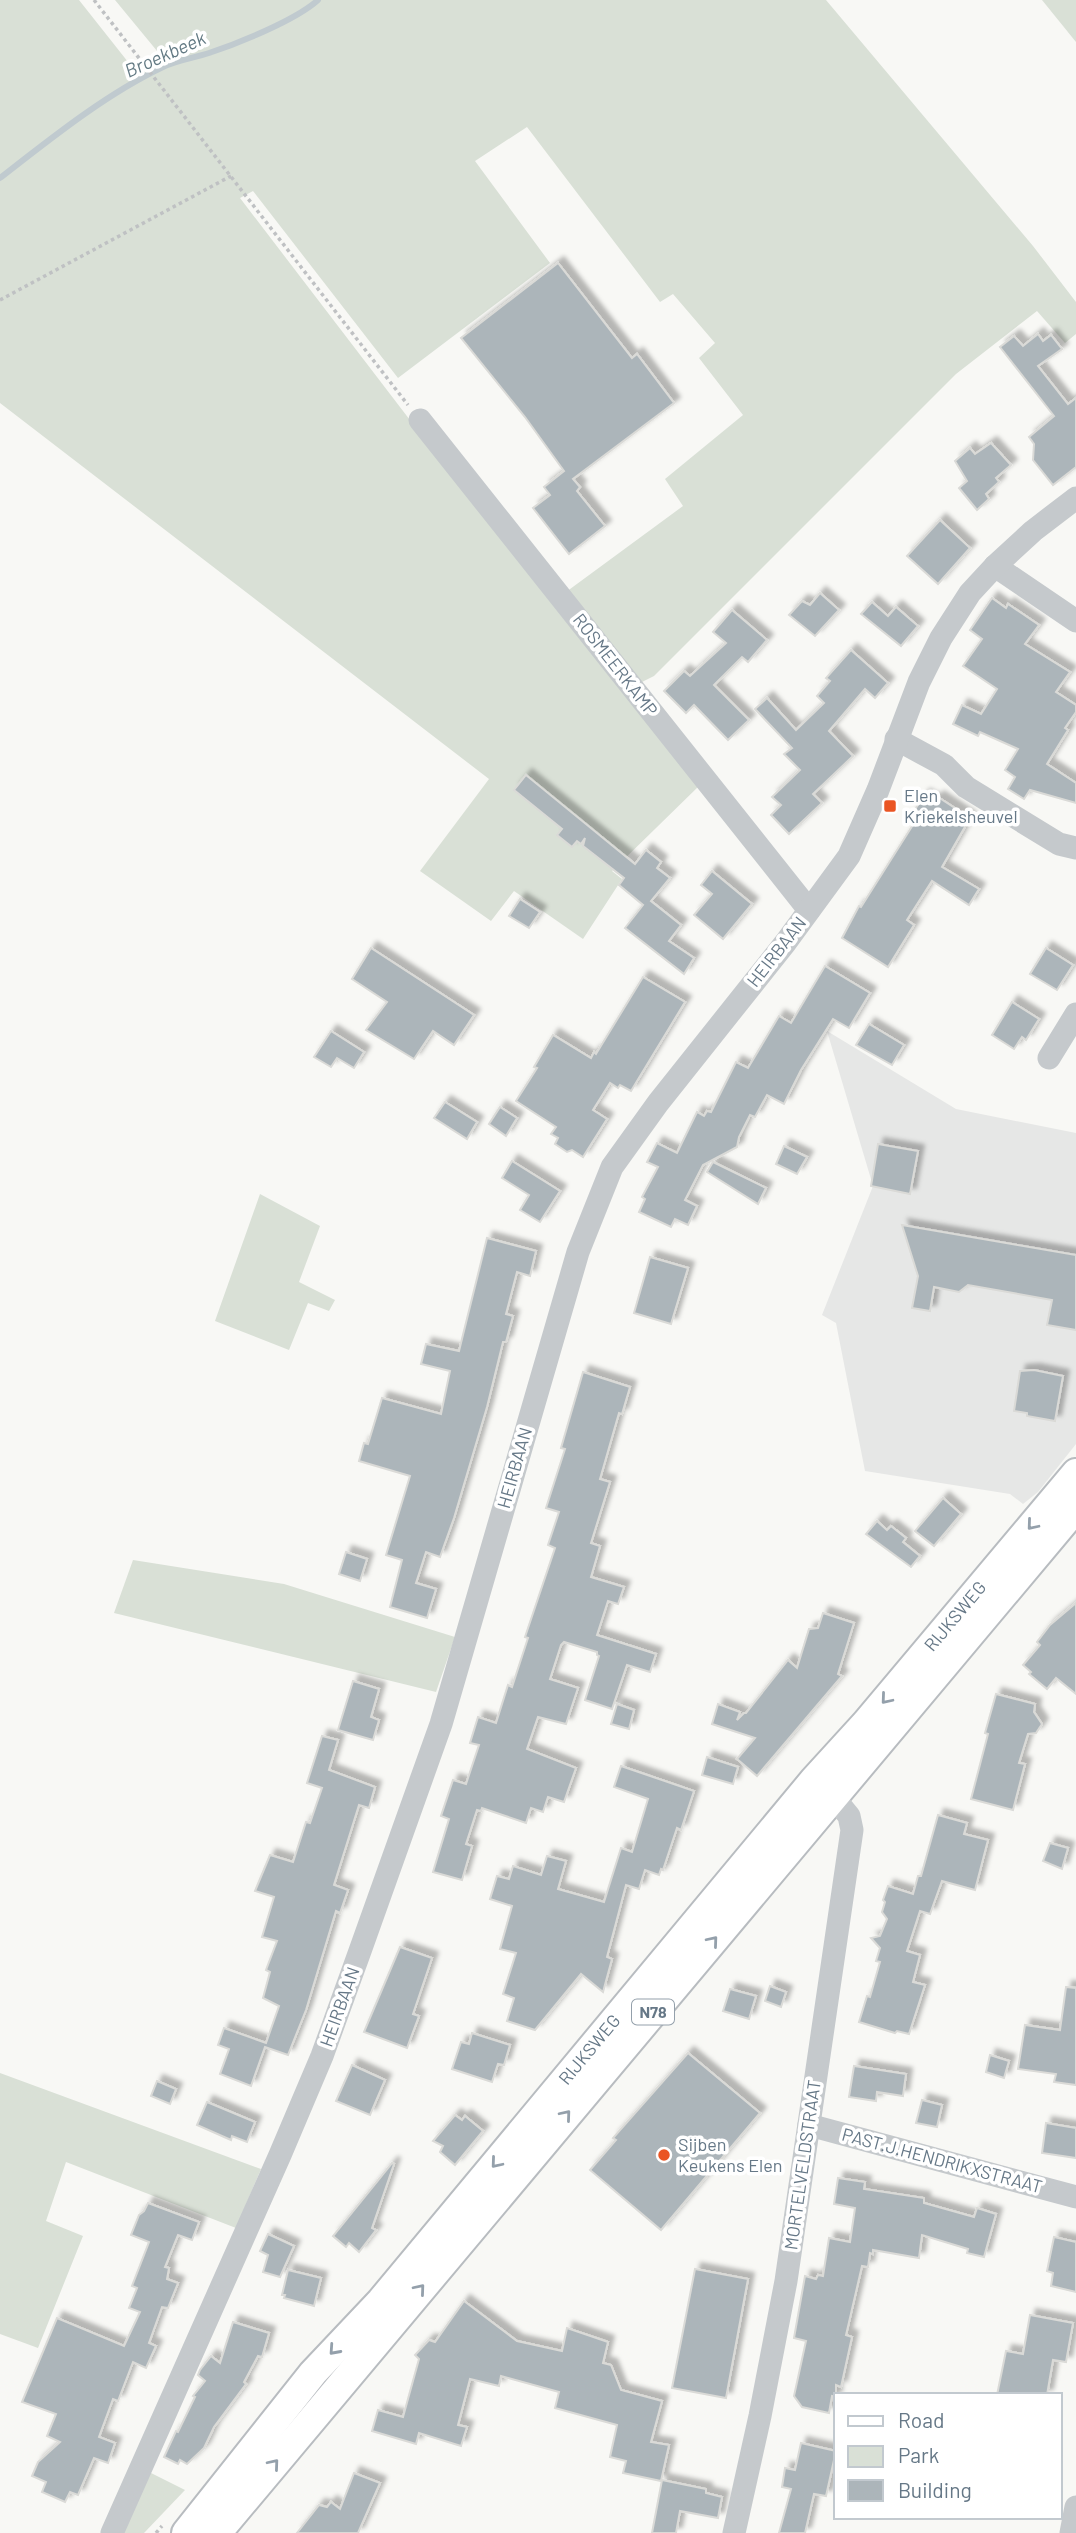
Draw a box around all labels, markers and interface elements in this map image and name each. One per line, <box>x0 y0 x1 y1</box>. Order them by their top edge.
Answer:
water label: Broekbeek <box>121 25 209 82</box>
street label: ROSMEERKAMP <box>569 609 663 720</box>
place label: Elen Kriekelsheuvel <box>904 784 1018 827</box>
marker: Elen Kriekelsheuvel <box>882 798 898 814</box>
street label: HEIRBAAN <box>742 912 811 991</box>
street label: HEIRBAAN <box>492 1425 536 1511</box>
one-way arrow <box>1028 1517 1040 1530</box>
street label: RIJKSWEG <box>919 1576 990 1655</box>
one-way arrow <box>882 1691 894 1704</box>
one-way arrow <box>704 1936 717 1949</box>
street label: HEIRBAAN <box>314 1964 364 2050</box>
road number: N78 <box>632 2000 674 2024</box>
street label: RIJKSWEG <box>553 2009 625 2089</box>
street label: MORTELVELDSTRAAT <box>779 2078 825 2251</box>
one-way arrow <box>558 2110 570 2123</box>
street label: PAST.J.HENDRIKXSTRAAT <box>840 2123 1045 2197</box>
place label: Sijben Keukens Elen <box>678 2133 783 2176</box>
marker: Sijben Keukens Elen <box>656 2147 672 2163</box>
one-way arrow <box>491 2155 504 2168</box>
one-way arrow <box>412 2285 424 2298</box>
one-way arrow <box>329 2342 342 2355</box>
legend <box>834 2393 1062 2519</box>
text: Road <box>898 2407 944 2432</box>
text: Park <box>898 2442 939 2467</box>
one-way arrow <box>265 2459 278 2471</box>
text: Building <box>898 2477 972 2502</box>

